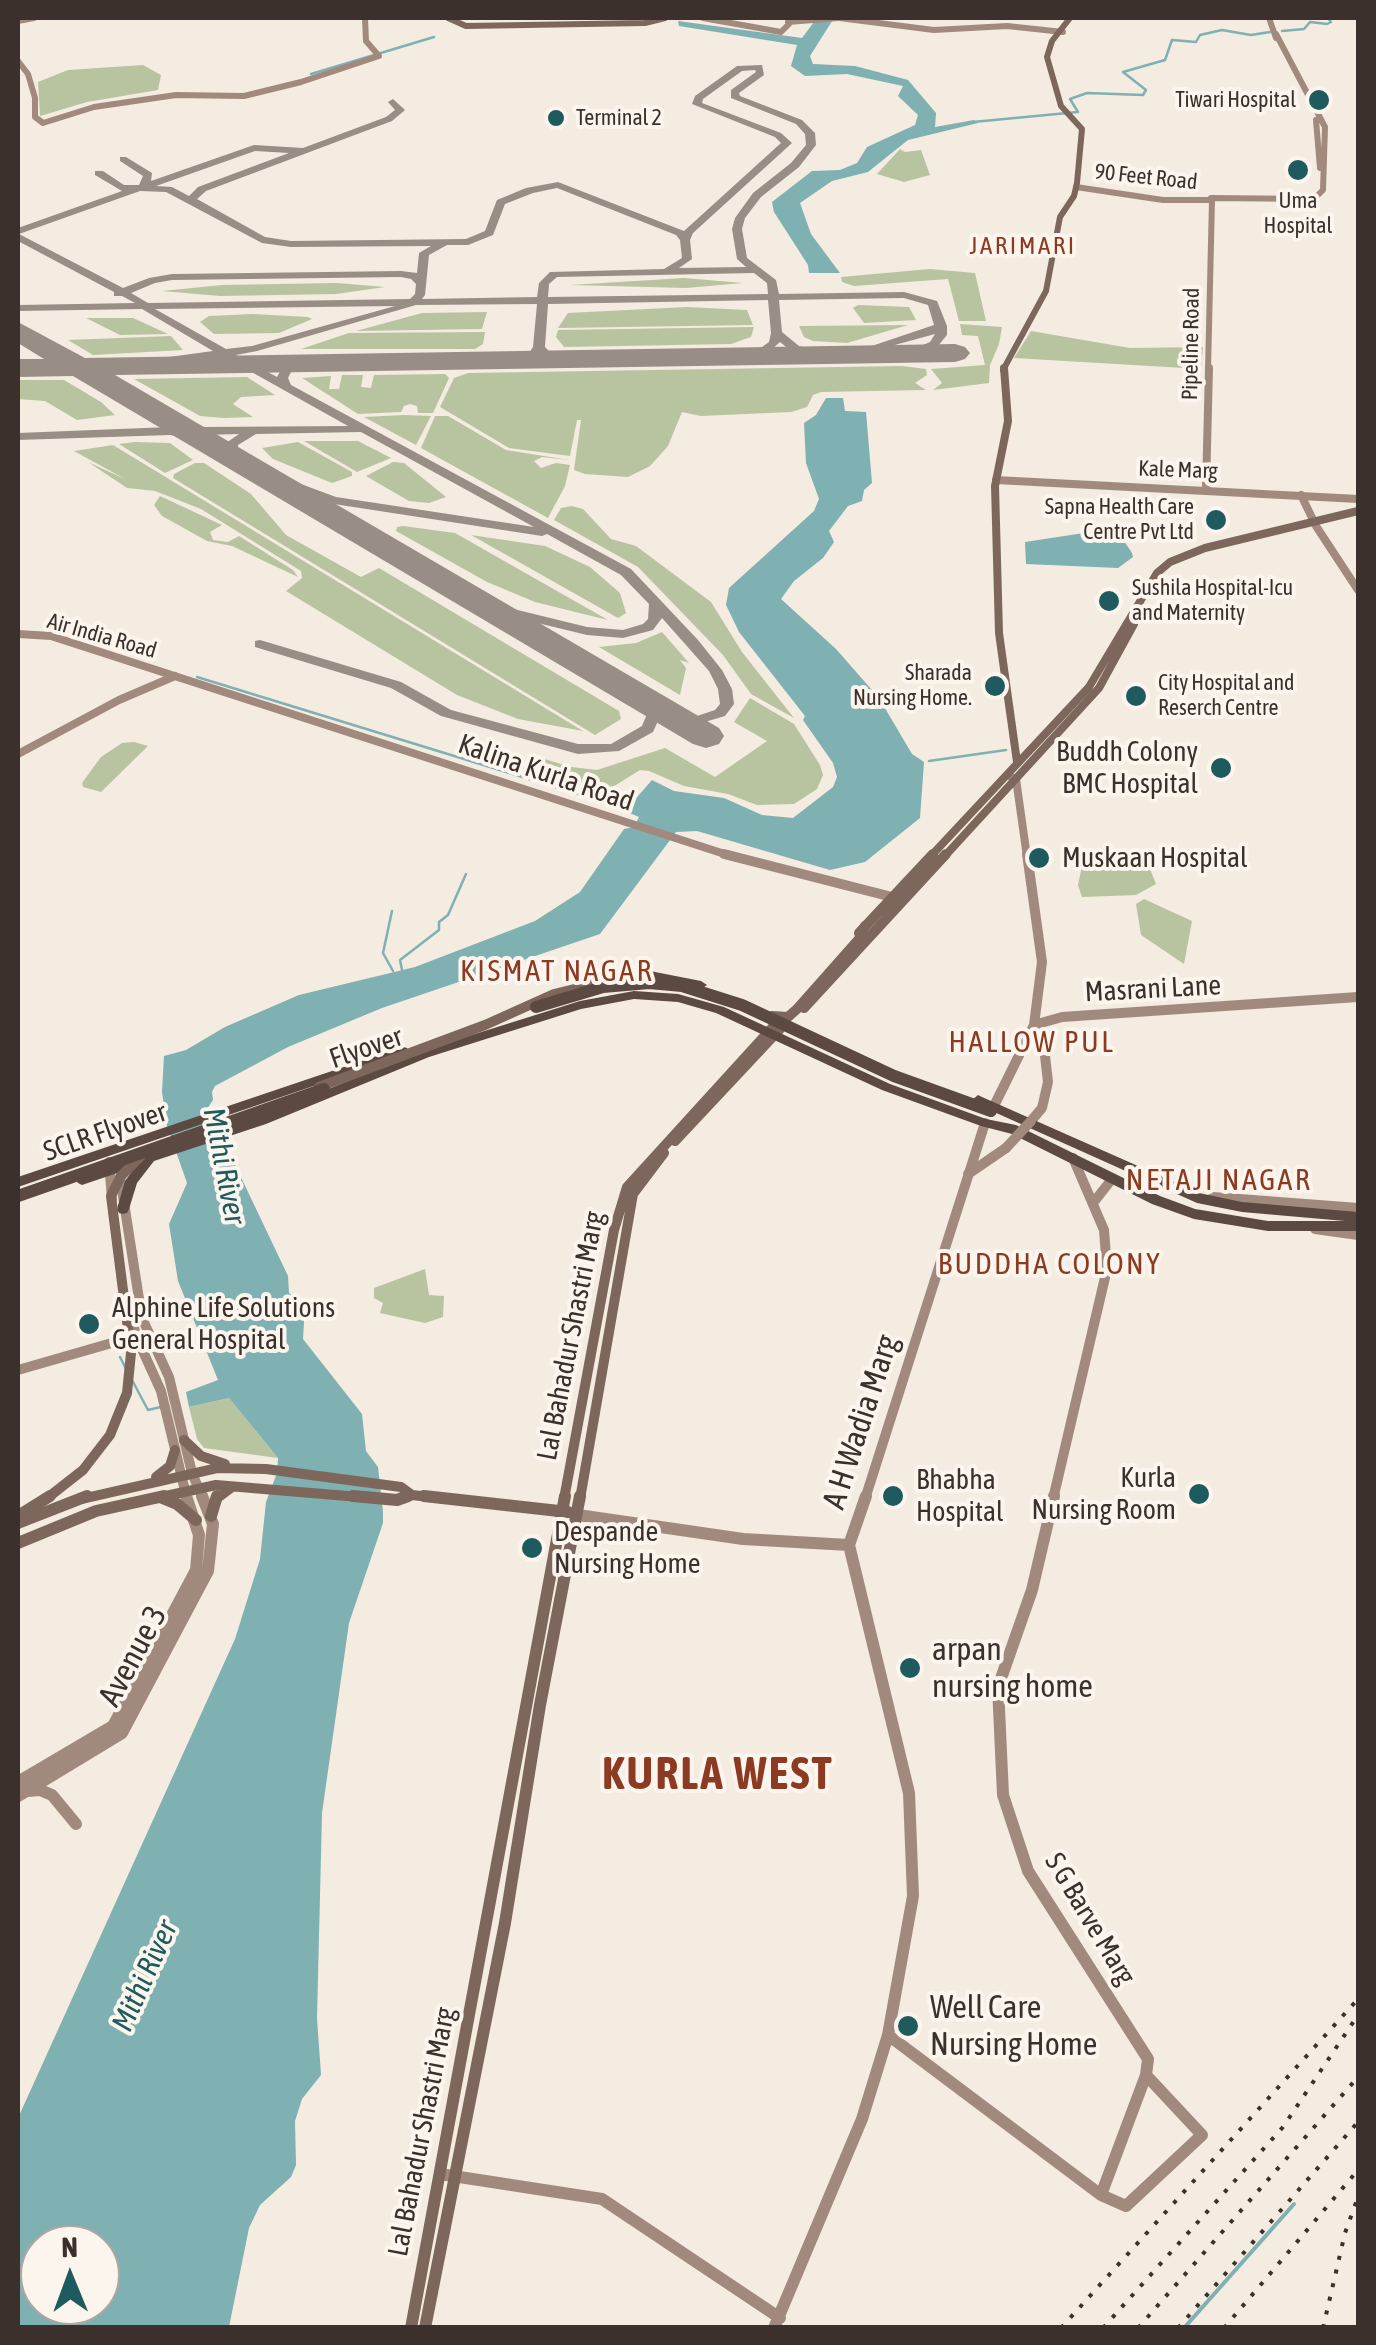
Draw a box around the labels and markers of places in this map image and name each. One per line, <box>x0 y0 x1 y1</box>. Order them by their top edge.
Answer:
place label: Tiwari Hospital <box>1175 87 1296 113</box>
marker: Tiwari Hospital <box>1306 87 1332 113</box>
place label: Terminal 2 <box>576 105 662 131</box>
marker: Terminal 2 <box>545 107 567 129</box>
marker: Uma Hospital <box>1285 157 1311 183</box>
place label: Uma Hospital <box>1264 188 1332 240</box>
place label: Sapna Health Care Centre Pvt Ltd <box>1045 494 1194 546</box>
marker: Sapna Health Care Centre Pvt Ltd <box>1203 507 1229 533</box>
place label: Sushila Hospital-Icu and Maternity <box>1132 575 1293 626</box>
marker: Sushila Hospital-Icu and Maternity <box>1096 588 1122 614</box>
place label: Sharada Nursing Home. <box>853 660 972 711</box>
place label: City Hospital and Reserch Centre <box>1158 670 1294 721</box>
marker: Sharada Nursing Home. <box>982 673 1008 699</box>
marker: City Hospital and Reserch Centre <box>1123 683 1149 709</box>
place label: Buddh Colony BMC Hospital <box>1056 735 1198 801</box>
marker: Buddh Colony BMC Hospital <box>1208 755 1234 781</box>
place label: Muskaan Hospital <box>1062 841 1247 875</box>
marker: Muskaan Hospital <box>1026 845 1052 871</box>
place label: Alphine Life Solutions General Hospital <box>112 1291 335 1357</box>
marker: Alphine Life Solutions General Hospital <box>76 1311 102 1337</box>
place label: Kurla Nursing Room <box>1031 1461 1176 1527</box>
place label: Bhabha Hospital <box>916 1463 1004 1529</box>
marker: Kurla Nursing Room <box>1186 1481 1212 1507</box>
marker: Bhabha Hospital <box>880 1483 906 1509</box>
place label: Despande Nursing Home <box>554 1515 700 1581</box>
marker: Despande Nursing Home <box>519 1535 545 1561</box>
place label: arpan nursing home <box>932 1631 1093 1706</box>
marker: arpan nursing home <box>897 1655 923 1681</box>
place label: Well Care Nursing Home <box>930 1989 1097 2064</box>
marker: Well Care Nursing Home <box>895 2013 921 2039</box>

